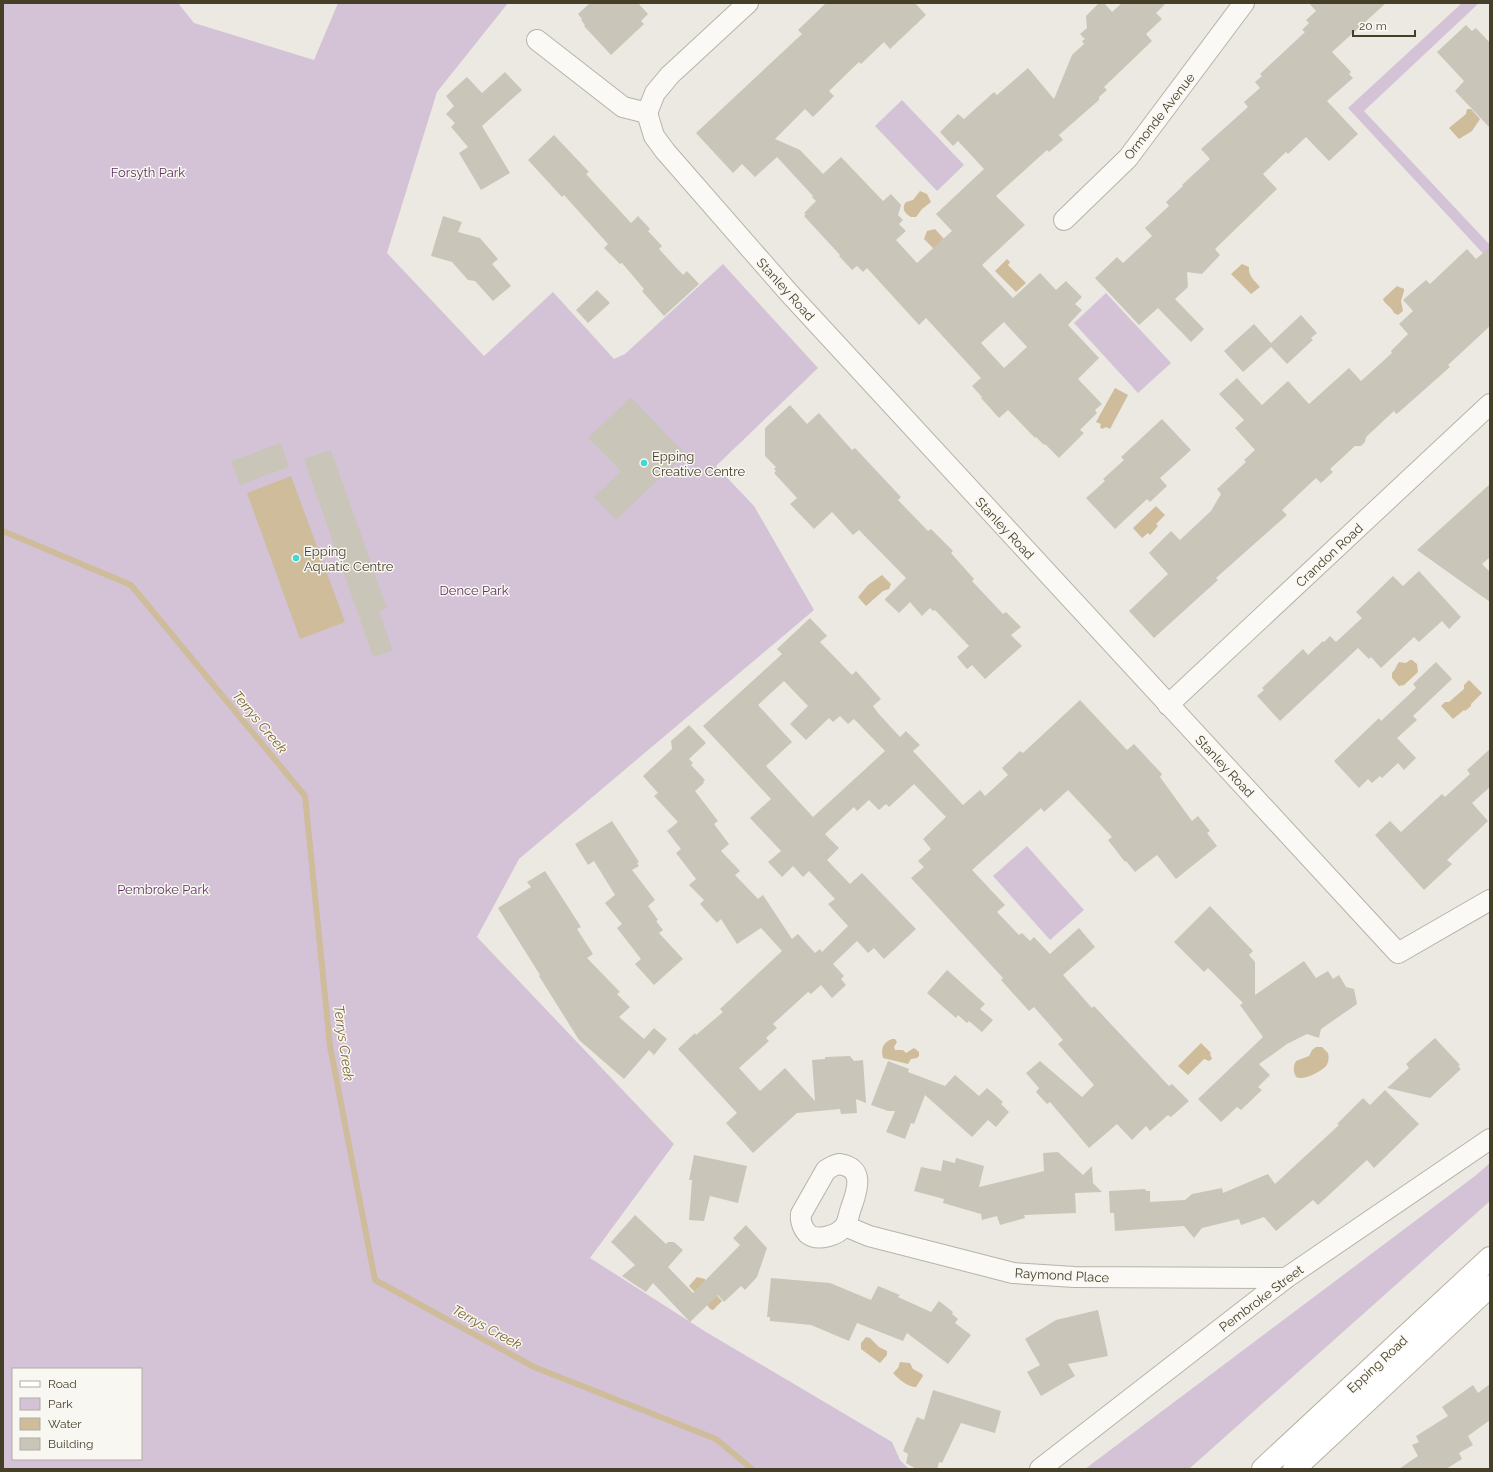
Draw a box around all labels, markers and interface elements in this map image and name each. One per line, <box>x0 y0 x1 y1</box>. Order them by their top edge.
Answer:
scale bar <box>1353 12 1415 38</box>
text: 20 m <box>1359 19 1387 33</box>
street label: Ormonde Avenue <box>1121 70 1198 163</box>
park label: Forsyth Park <box>111 165 185 180</box>
street label: Stanley Road <box>754 255 818 324</box>
place label: Epping Creative Centre <box>652 449 746 479</box>
marker: Epping Creative Centre <box>639 458 649 468</box>
street label: Stanley Road <box>972 494 1037 562</box>
street label: Crandon Road <box>1293 521 1366 590</box>
place label: Epping Aquatic Centre <box>304 544 394 574</box>
marker: Epping Aquatic Centre <box>291 553 301 563</box>
park label: Dence Park <box>439 583 509 598</box>
water label: Terrys Creek <box>229 687 291 757</box>
street label: Stanley Road <box>1192 732 1257 800</box>
park label: Pembroke Park <box>117 882 209 897</box>
water label: Terrys Creek <box>331 1004 357 1083</box>
street label: Pembroke Street <box>1216 1262 1307 1335</box>
street label: Raymond Place <box>1014 1266 1110 1285</box>
water label: Terrys Creek <box>450 1301 525 1353</box>
street label: Epping Road <box>1344 1333 1411 1396</box>
legend <box>12 1368 142 1460</box>
text: Road <box>48 1377 77 1391</box>
text: Park <box>48 1397 73 1411</box>
text: Water <box>48 1417 82 1431</box>
text: Building <box>48 1437 94 1451</box>

